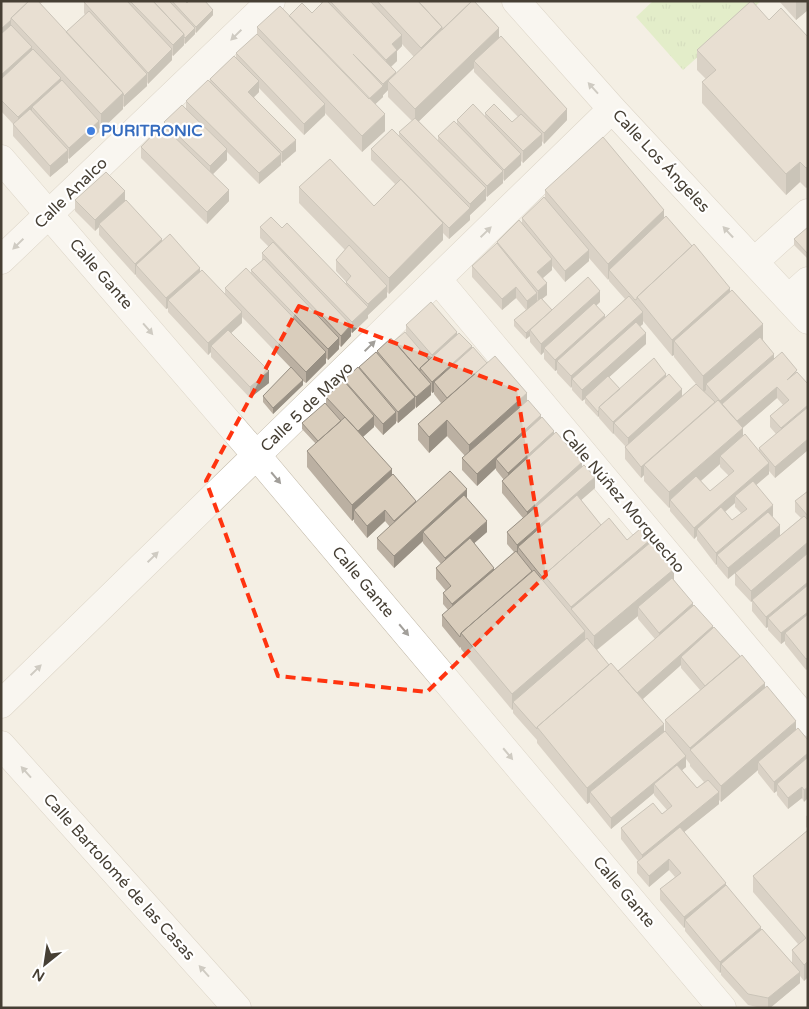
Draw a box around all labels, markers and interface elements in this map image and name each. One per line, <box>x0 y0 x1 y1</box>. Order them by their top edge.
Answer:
one-way arrow <box>231 29 243 41</box>
one-way arrow <box>587 82 599 94</box>
street label: Calle Los Ángeles <box>608 105 714 217</box>
place label: PURITRONIC <box>101 121 203 141</box>
marker: PURITRONIC <box>85 125 97 137</box>
street label: Calle Analco <box>30 153 112 233</box>
one-way arrow <box>722 226 734 238</box>
one-way arrow <box>480 227 492 239</box>
street label: Calle Gante <box>65 235 137 313</box>
one-way arrow <box>12 238 24 250</box>
one-way arrow <box>142 322 153 335</box>
one-way arrow <box>364 340 376 352</box>
street label: Calle 5 de Mayo <box>256 358 358 456</box>
street label: Calle Núñez Morquecho <box>557 425 689 577</box>
one-way arrow <box>271 472 282 485</box>
street label: Calle Gante <box>327 542 399 622</box>
one-way arrow <box>147 551 159 563</box>
one-way arrow <box>398 623 409 636</box>
one-way arrow <box>30 664 42 676</box>
one-way arrow <box>502 748 513 760</box>
one-way arrow <box>20 766 31 779</box>
street label: Calle Bartolomé de las Casas <box>39 790 199 964</box>
street label: Calle Gante <box>588 852 660 932</box>
north arrow <box>20 939 70 989</box>
text: N <box>30 965 48 985</box>
one-way arrow <box>198 966 210 978</box>

